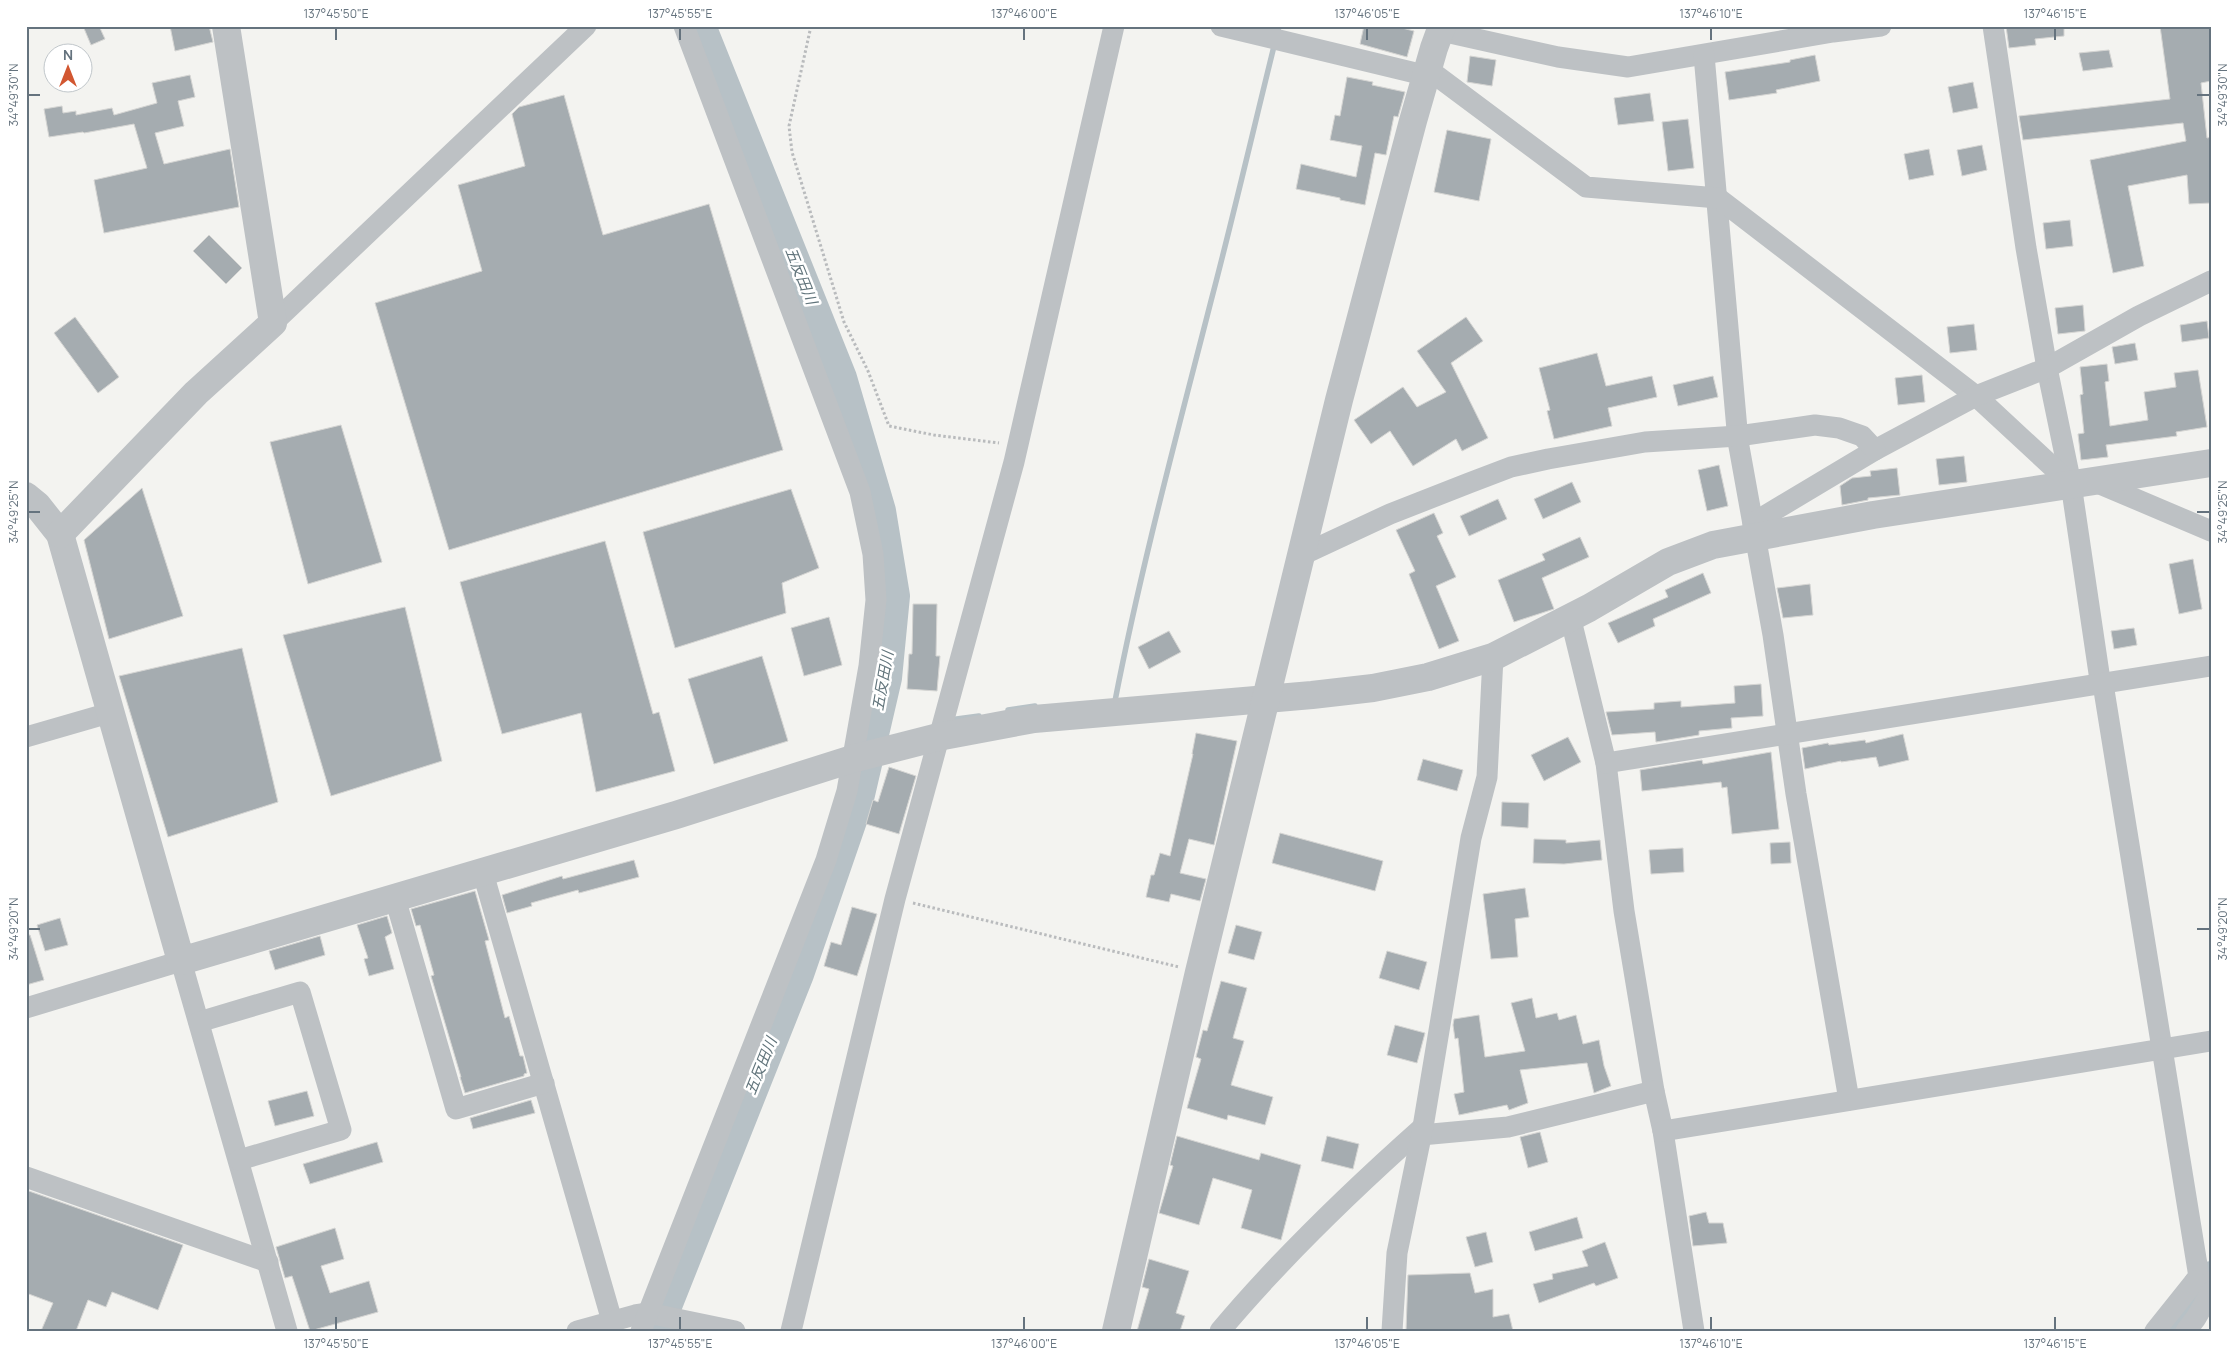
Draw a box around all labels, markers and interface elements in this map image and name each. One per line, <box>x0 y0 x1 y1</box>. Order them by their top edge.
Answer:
text: 137°45'50"E <box>303 5 369 22</box>
text: 137°45'55"E <box>648 5 713 22</box>
text: 137°46'00"E <box>991 5 1057 22</box>
text: 137°46'05"E <box>1334 5 1400 22</box>
text: 137°46'10"E <box>1679 5 1743 22</box>
text: 137°46'15"E <box>2024 5 2087 22</box>
north arrow <box>42 42 92 92</box>
text: N <box>63 45 73 64</box>
text: 34°49'30"N <box>5 64 22 126</box>
text: 34°49'30"N <box>2214 64 2231 126</box>
water label: 五反田川 <box>780 244 823 309</box>
text: 34°49'25"N <box>5 481 22 543</box>
text: 34°49'25"N <box>2214 481 2231 543</box>
water label: 五反田川 <box>867 648 898 712</box>
text: 34°49'20"N <box>5 897 22 961</box>
text: 34°49'20"N <box>2214 897 2231 961</box>
water label: 五反田川 <box>740 1032 782 1098</box>
text: 137°45'50"E <box>303 1335 369 1352</box>
text: 137°45'55"E <box>648 1335 713 1352</box>
text: 137°46'00"E <box>991 1335 1057 1352</box>
text: 137°46'05"E <box>1334 1335 1400 1352</box>
text: 137°46'10"E <box>1679 1335 1743 1352</box>
text: 137°46'15"E <box>2024 1335 2087 1352</box>

